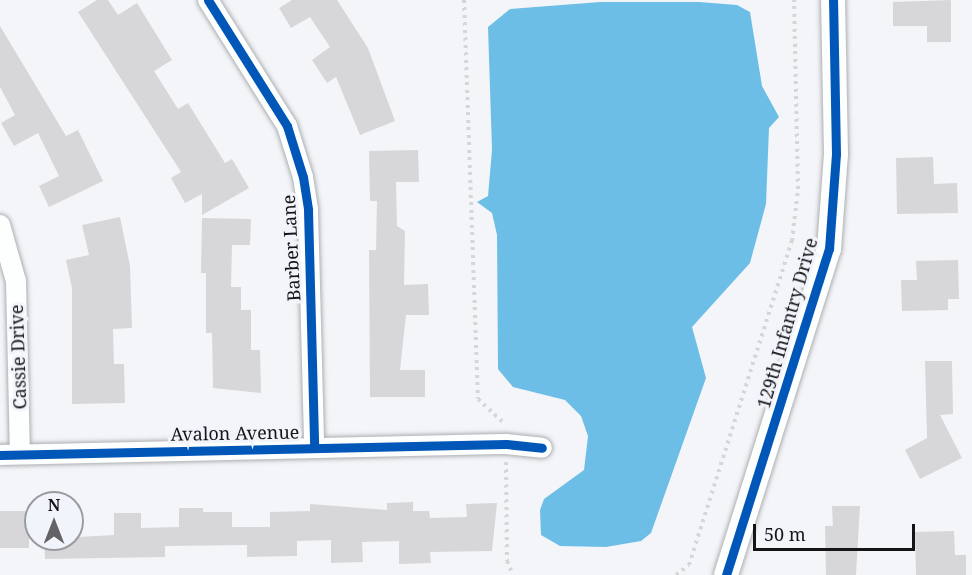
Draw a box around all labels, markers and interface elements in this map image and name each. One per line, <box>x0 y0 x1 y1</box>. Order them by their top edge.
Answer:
street label: Barber Lane <box>277 194 305 302</box>
street label: 129th Infantry Drive <box>752 235 822 411</box>
street label: Cassie Drive <box>5 304 31 410</box>
street label: Avalon Avenue <box>170 421 300 445</box>
north arrow <box>24 491 84 551</box>
text: N <box>48 494 60 516</box>
scale bar <box>756 512 918 550</box>
text: 50 m <box>764 522 806 546</box>

